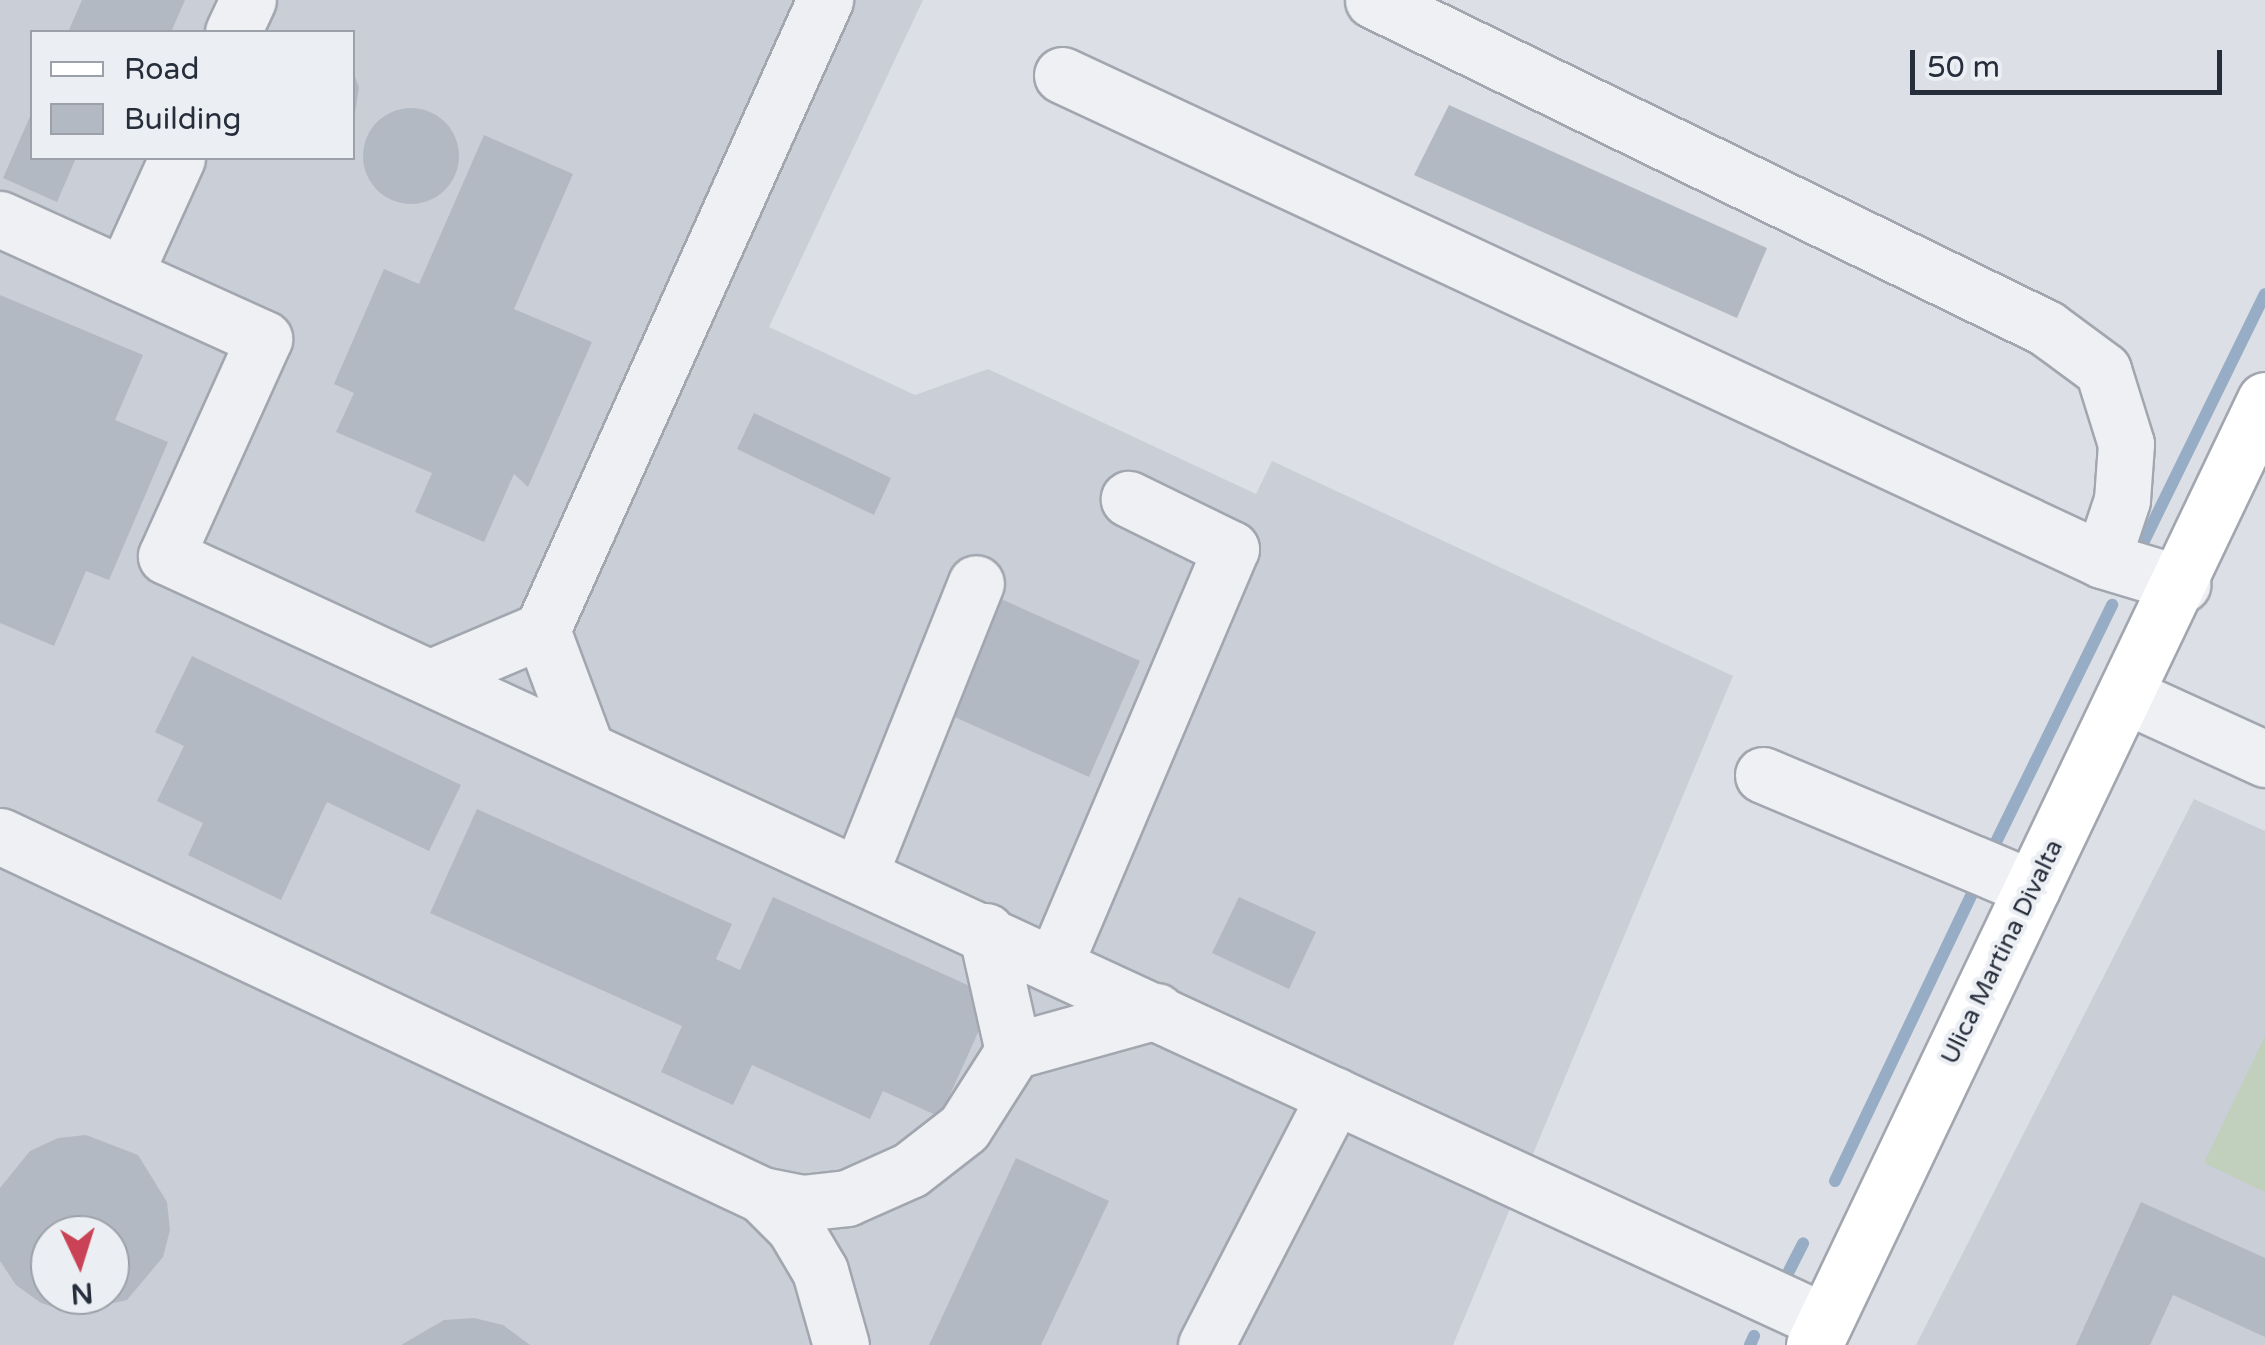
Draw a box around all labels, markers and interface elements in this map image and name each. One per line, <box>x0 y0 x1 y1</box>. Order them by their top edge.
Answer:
legend <box>30 30 355 160</box>
scale bar <box>1915 30 2228 92</box>
text: 50 m <box>1927 49 2000 86</box>
text: Road <box>124 51 199 88</box>
text: Building <box>124 101 241 138</box>
street label: Ulica Martina Divalta <box>1935 835 2069 1069</box>
north arrow <box>30 1215 130 1315</box>
text: N <box>70 1275 94 1311</box>

